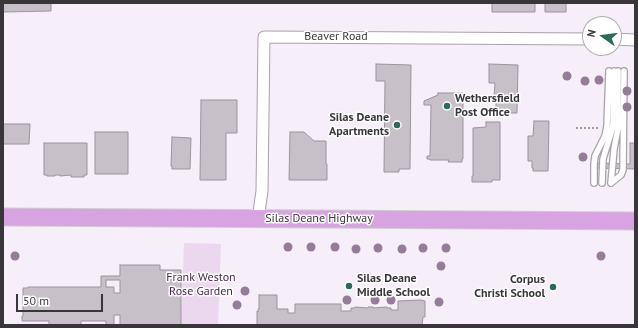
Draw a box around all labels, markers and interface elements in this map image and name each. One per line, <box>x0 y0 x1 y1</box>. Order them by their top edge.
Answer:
north arrow <box>582 16 622 56</box>
text: N <box>584 28 599 39</box>
street label: Beaver Road <box>304 30 368 44</box>
place label: Wethersfield Post Office <box>455 92 520 120</box>
marker: Wethersfield Post Office <box>442 101 452 111</box>
place label: Silas Deane Apartments <box>329 111 389 139</box>
marker: Silas Deane Apartments <box>392 120 402 130</box>
street label: Silas Deane Highway <box>265 212 373 226</box>
park label: Frank Weston Rose Garden <box>166 271 236 299</box>
place label: Silas Deane Middle School <box>357 272 430 300</box>
place label: Corpus Christi School <box>474 273 545 301</box>
marker: Silas Deane Middle School <box>344 281 354 291</box>
marker: Corpus Christi School <box>548 282 558 292</box>
scale bar <box>18 286 105 312</box>
text: 50 m <box>23 293 49 308</box>

